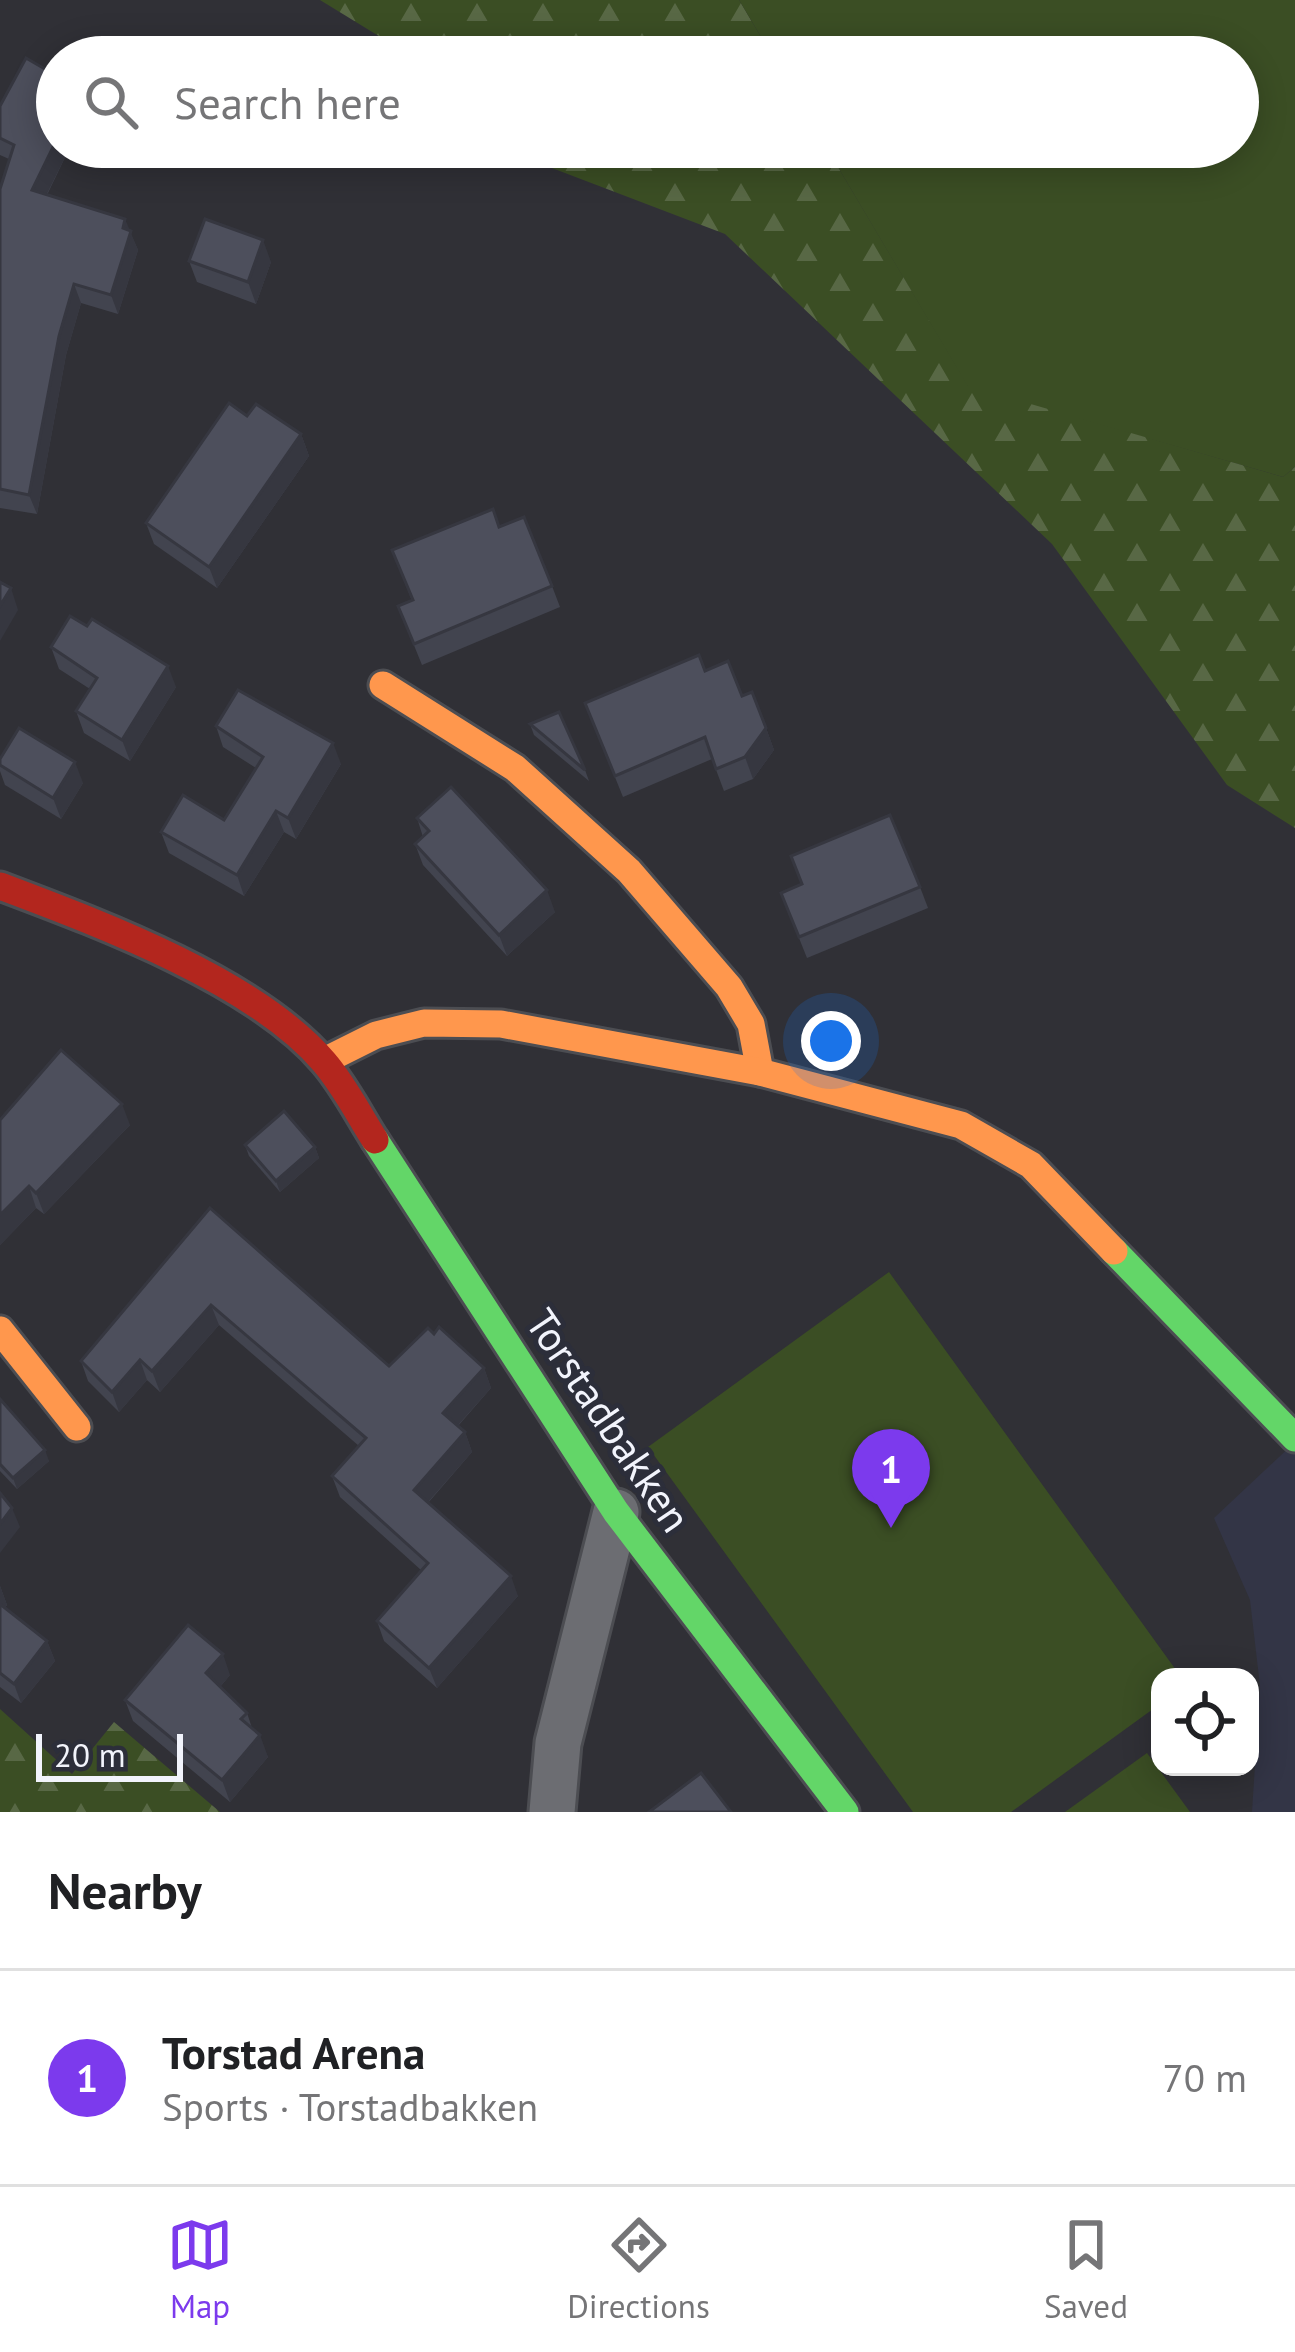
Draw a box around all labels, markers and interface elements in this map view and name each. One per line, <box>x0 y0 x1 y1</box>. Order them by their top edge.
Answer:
search box <box>36 36 1259 168</box>
icon: search <box>78 69 144 135</box>
text: Search here <box>174 73 401 131</box>
your location <box>801 1011 861 1071</box>
street label: Torstadbakken <box>514 1298 704 1542</box>
pin: 1 <box>852 1429 930 1528</box>
map controls <box>1151 1668 1259 1776</box>
button: locate <box>1151 1668 1259 1776</box>
scale bar <box>36 1728 183 1781</box>
text: 20 m <box>54 1733 126 1776</box>
text: Nearby <box>48 1857 202 1923</box>
text: Torstad Arena <box>162 2023 425 2081</box>
text: 1 <box>76 2052 98 2103</box>
text: 70 m <box>1162 2052 1247 2103</box>
text: Sports · Torstadbakken <box>162 2081 538 2132</box>
tab: Map <box>167 2212 233 2327</box>
tab: Directions <box>567 2212 710 2327</box>
tab: Saved <box>1044 2212 1128 2327</box>

